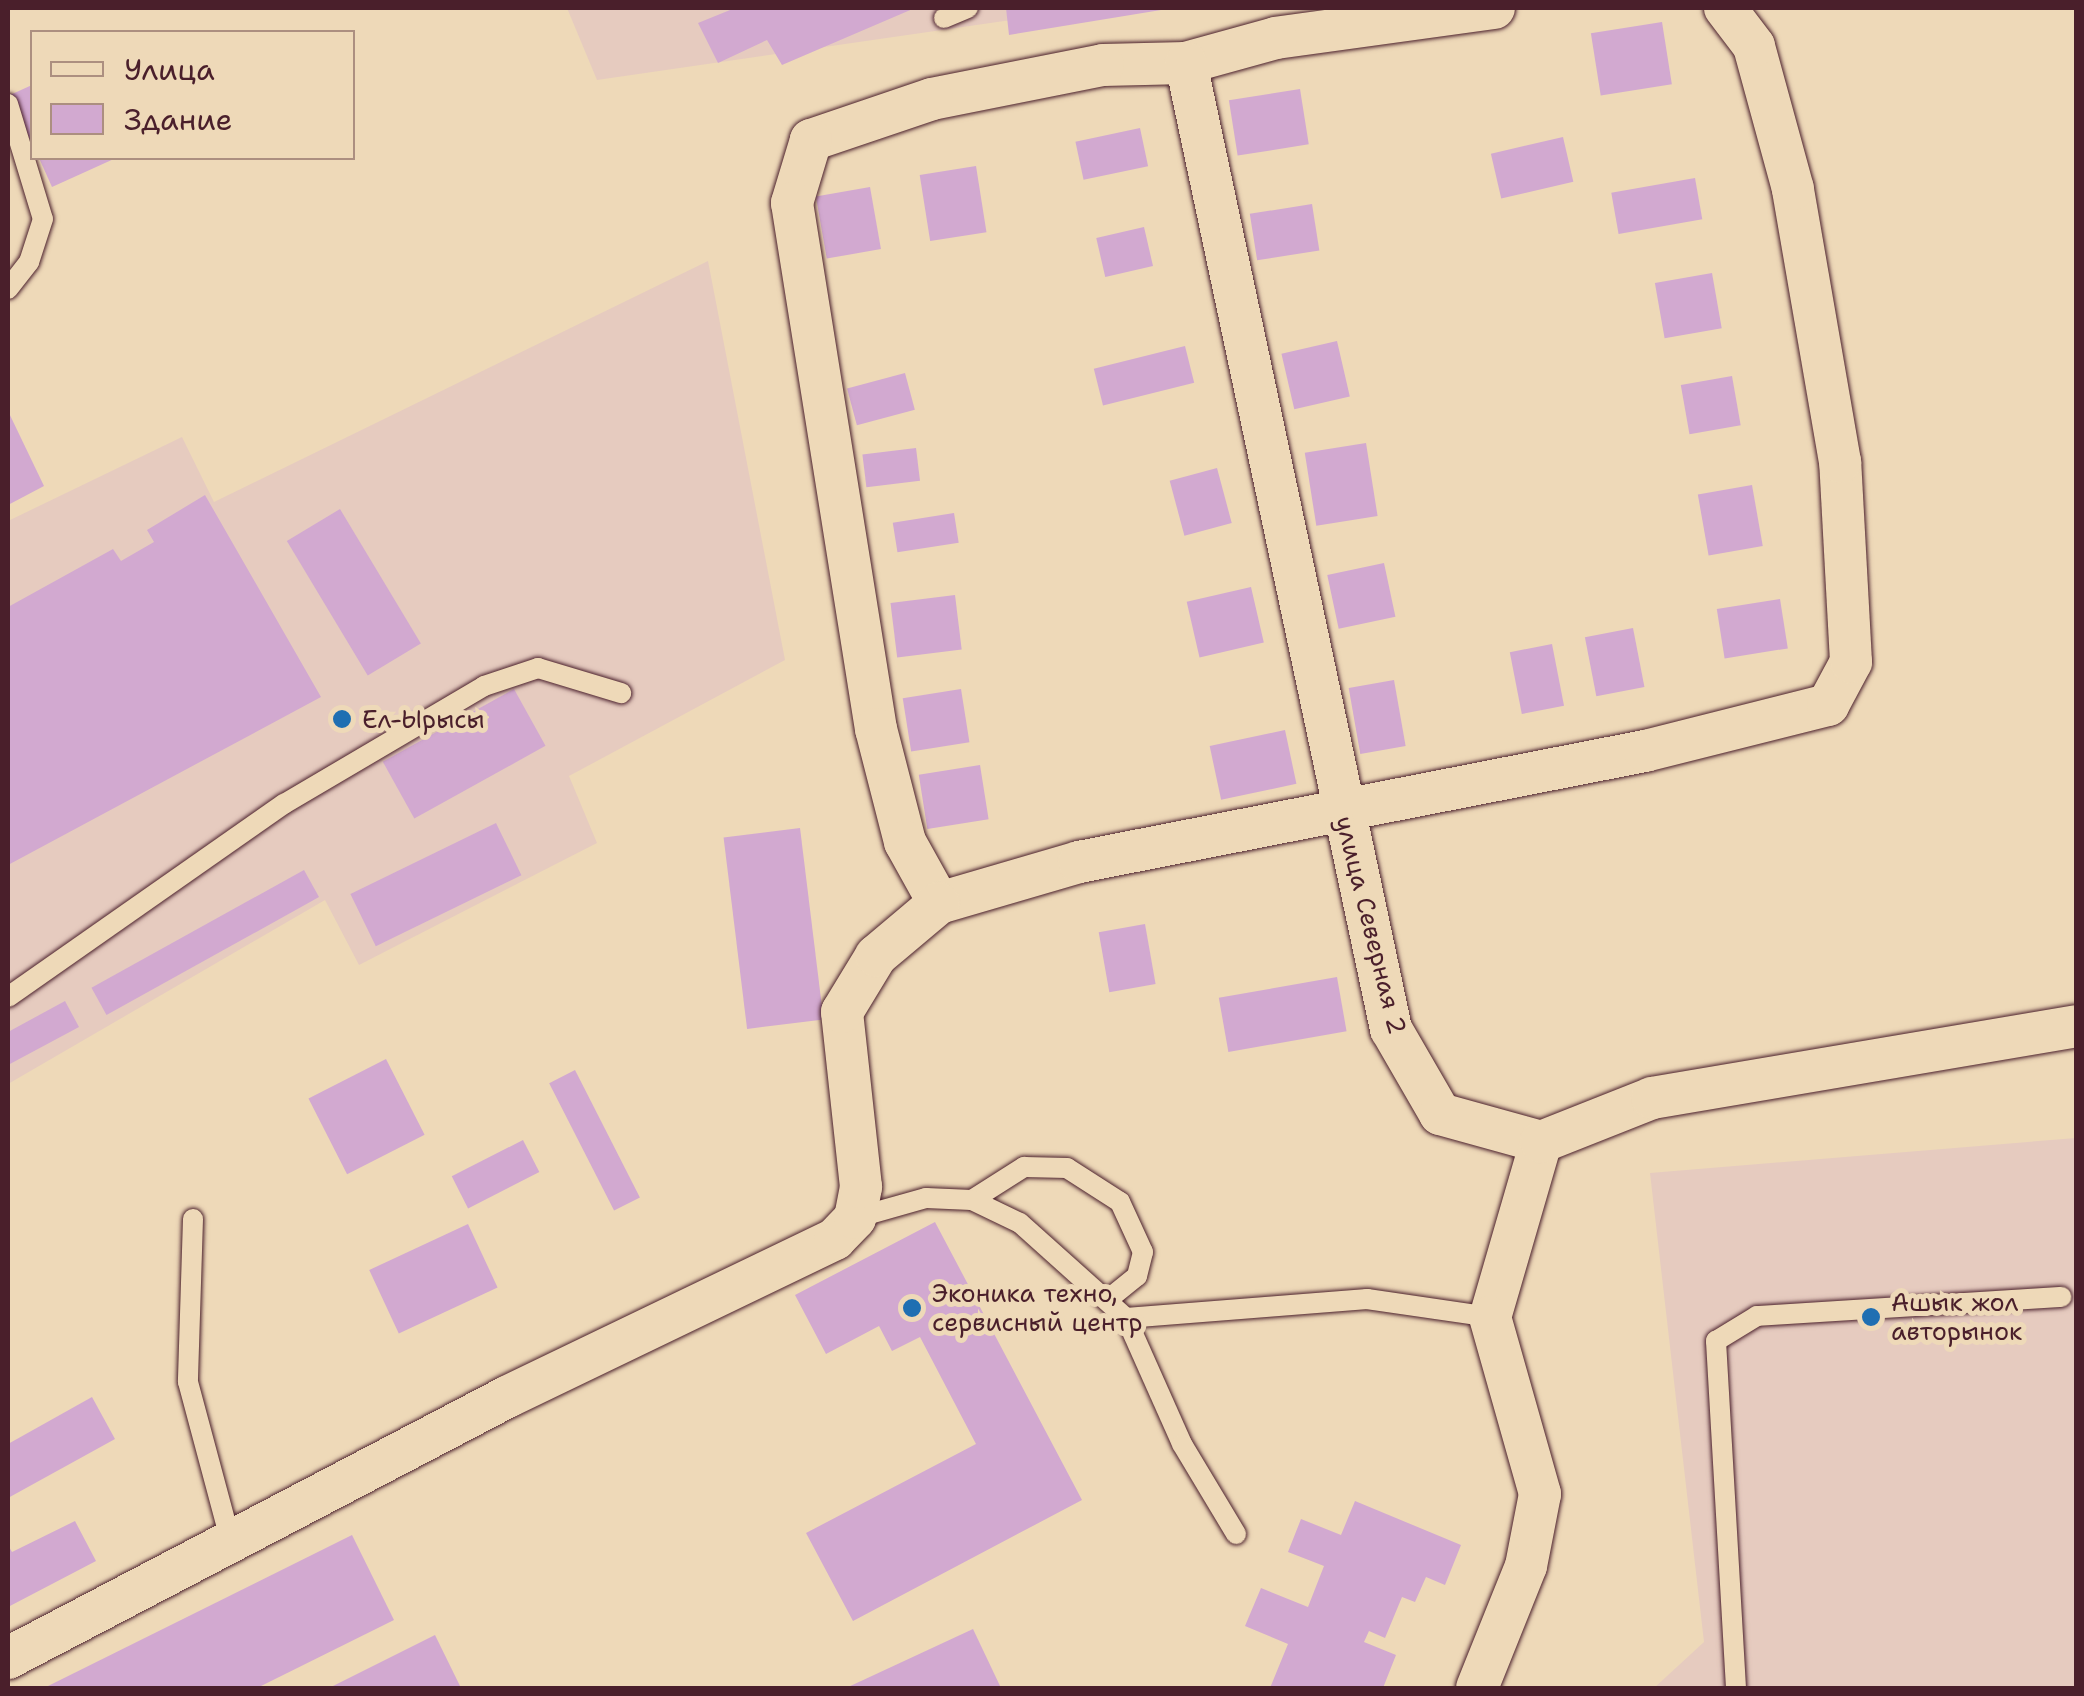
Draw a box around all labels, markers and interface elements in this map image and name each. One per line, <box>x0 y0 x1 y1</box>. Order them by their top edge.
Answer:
legend <box>30 30 355 160</box>
text: Улица <box>124 49 215 90</box>
text: Здание <box>124 99 233 140</box>
place label: Ел-Ырысы <box>362 704 485 734</box>
marker: Ел-Ырысы <box>331 708 353 730</box>
street label: улица Северная 2 <box>1329 813 1413 1037</box>
place label: Эконика техно, сервисный центр <box>932 1279 1143 1338</box>
place label: Ашык жол авторынок <box>1891 1288 2022 1347</box>
marker: Эконика техно, сервисный центр <box>901 1297 923 1319</box>
marker: Ашык жол авторынок <box>1860 1306 1882 1328</box>

